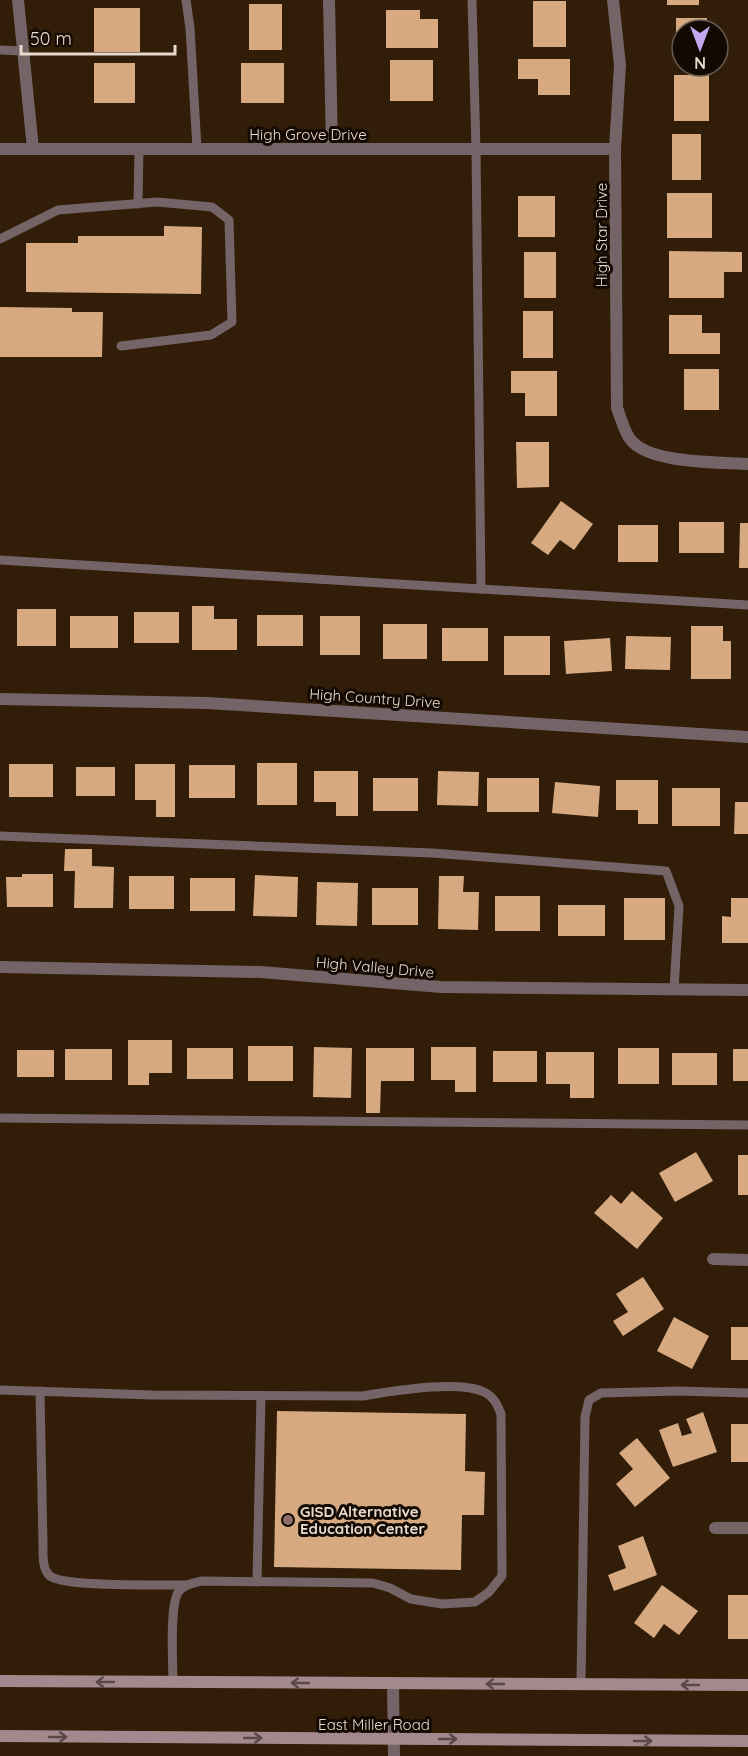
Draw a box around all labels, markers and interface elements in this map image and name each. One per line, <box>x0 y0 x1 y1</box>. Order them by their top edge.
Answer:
scale bar <box>21 18 176 56</box>
north arrow <box>670 18 730 78</box>
text: 50 m <box>30 27 72 50</box>
text: N <box>694 53 706 73</box>
street label: High Grove Drive <box>249 125 367 144</box>
street label: High Star Drive <box>592 183 611 287</box>
street label: High Country Drive <box>309 684 441 712</box>
street label: High Valley Drive <box>315 952 435 982</box>
place label: GISD Alternative Education Center <box>300 1502 425 1538</box>
marker: GISD Alternative Education Center <box>281 1513 295 1527</box>
one-way arrow <box>95 1676 115 1688</box>
one-way arrow <box>290 1677 310 1688</box>
one-way arrow <box>485 1678 505 1689</box>
one-way arrow <box>680 1679 700 1691</box>
street label: East Miller Road <box>318 1715 430 1734</box>
one-way arrow <box>48 1731 68 1743</box>
one-way arrow <box>243 1732 263 1744</box>
one-way arrow <box>438 1733 458 1745</box>
one-way arrow <box>633 1735 653 1747</box>

